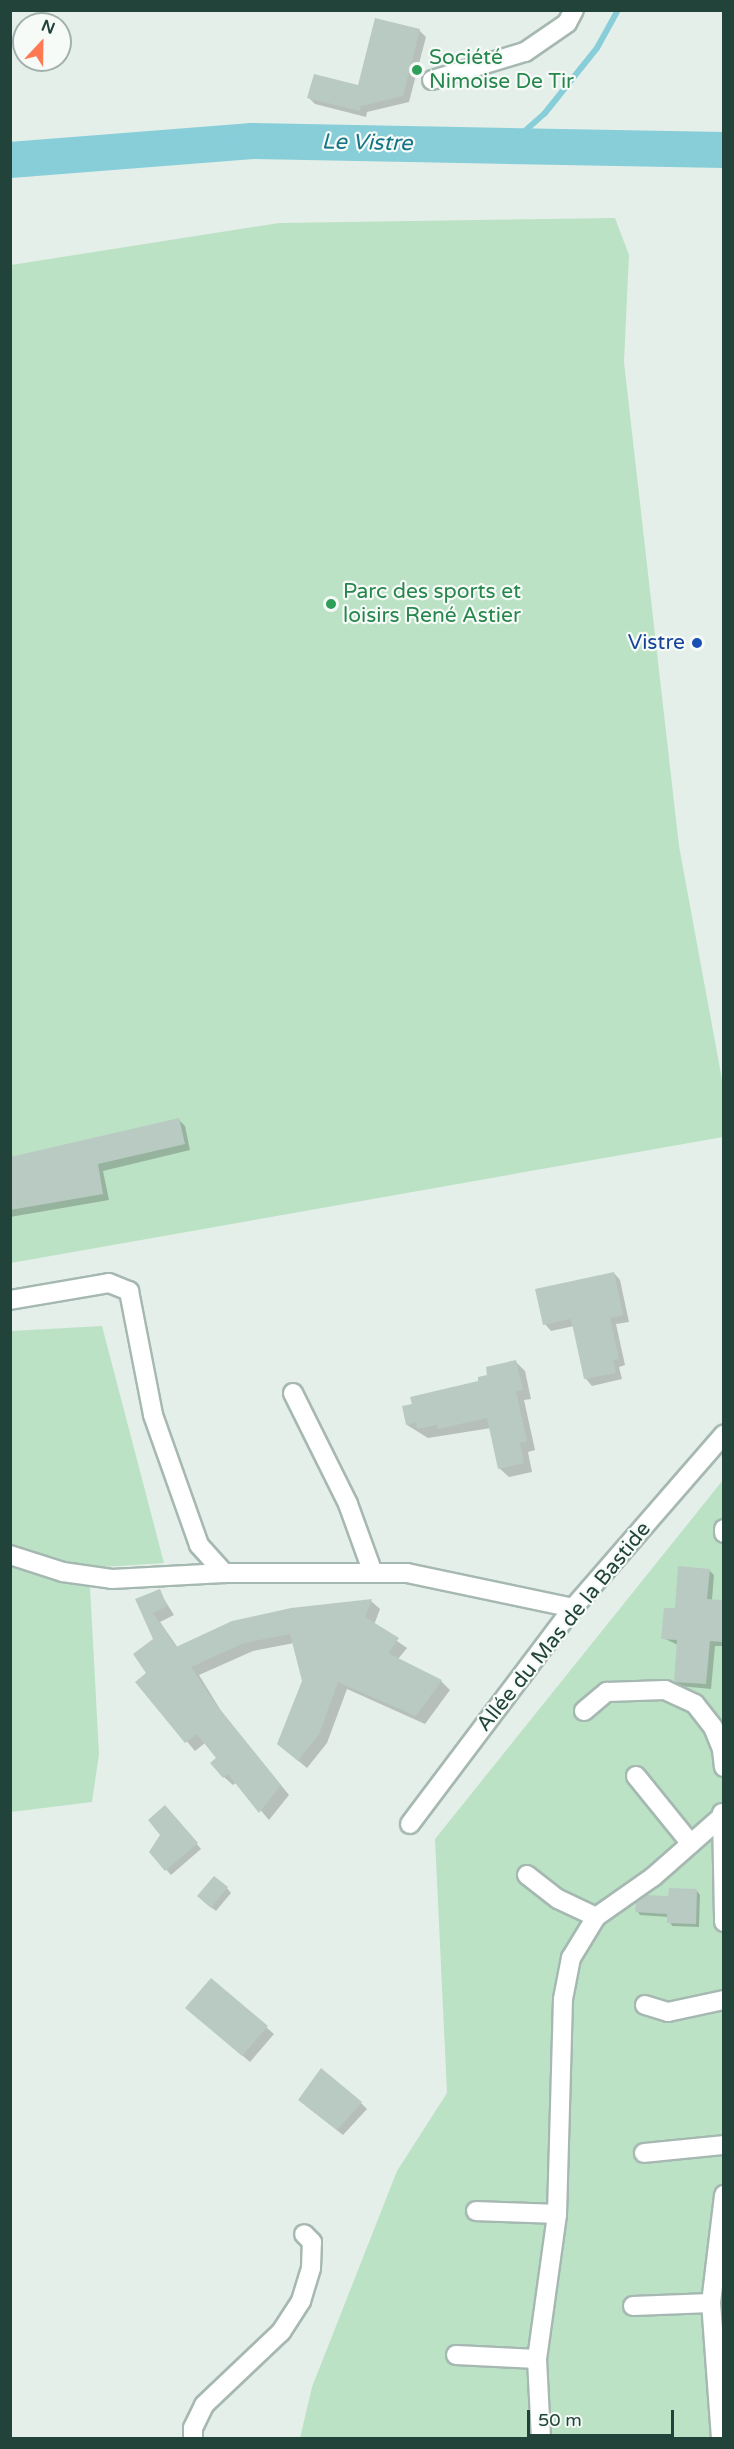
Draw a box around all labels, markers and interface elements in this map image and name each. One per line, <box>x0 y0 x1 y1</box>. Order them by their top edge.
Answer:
north arrow <box>12 12 72 72</box>
text: N <box>38 15 58 39</box>
place label: Société Nimoise De Tir <box>429 45 574 95</box>
marker: Société Nimoise De Tir <box>410 63 424 77</box>
water label: Le Vistre <box>321 129 413 157</box>
place label: Parc des sports et loisirs René Astier <box>343 579 521 629</box>
marker: Parc des sports et loisirs René Astier <box>324 597 338 611</box>
place label: Vistre <box>628 630 685 656</box>
marker: Vistre <box>690 636 704 650</box>
street label: Allée du Mas de la Bastide <box>472 1517 656 1737</box>
scale bar <box>530 2398 677 2436</box>
text: 50 m <box>538 2409 582 2431</box>

